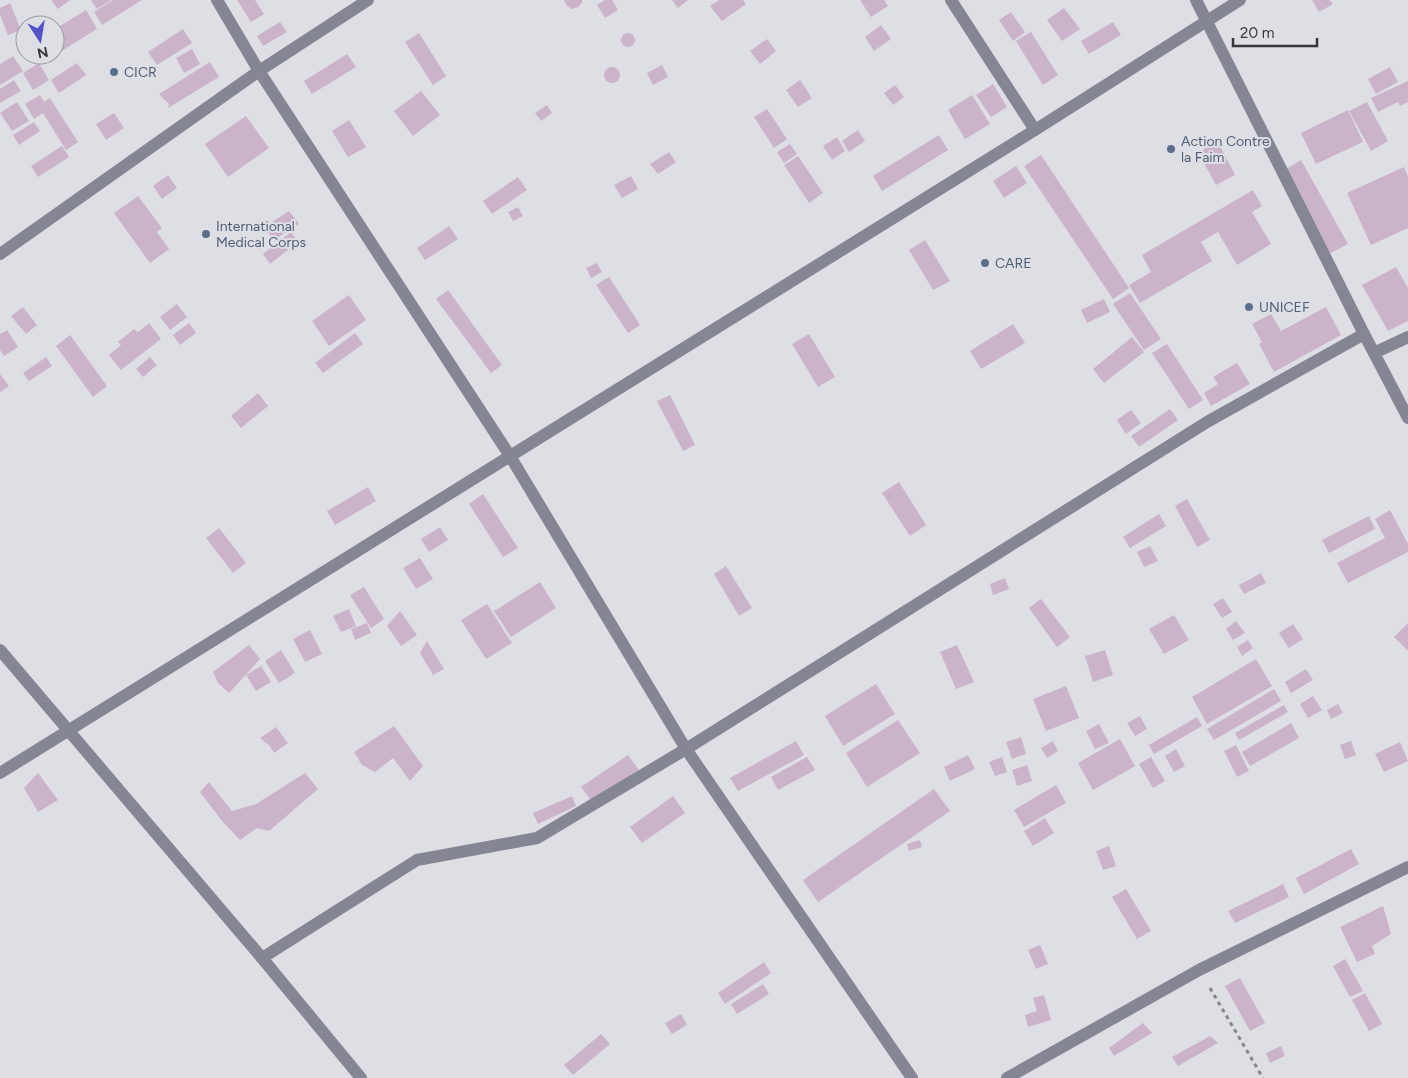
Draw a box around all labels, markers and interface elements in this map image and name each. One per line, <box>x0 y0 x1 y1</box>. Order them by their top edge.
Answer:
north arrow <box>15 15 65 65</box>
scale bar <box>1233 15 1317 47</box>
text: 20 m <box>1240 24 1274 42</box>
text: N <box>36 43 50 62</box>
place label: CICR <box>124 64 157 81</box>
marker: CICR <box>108 66 120 78</box>
place label: Action Contre la Faim <box>1181 133 1270 166</box>
marker: Action Contre la Faim <box>1165 143 1177 155</box>
place label: International Medical Corps <box>216 218 306 251</box>
marker: International Medical Corps <box>200 228 212 240</box>
place label: CARE <box>995 255 1032 272</box>
marker: CARE <box>979 257 991 269</box>
place label: UNICEF <box>1259 299 1310 316</box>
marker: UNICEF <box>1243 301 1255 313</box>

